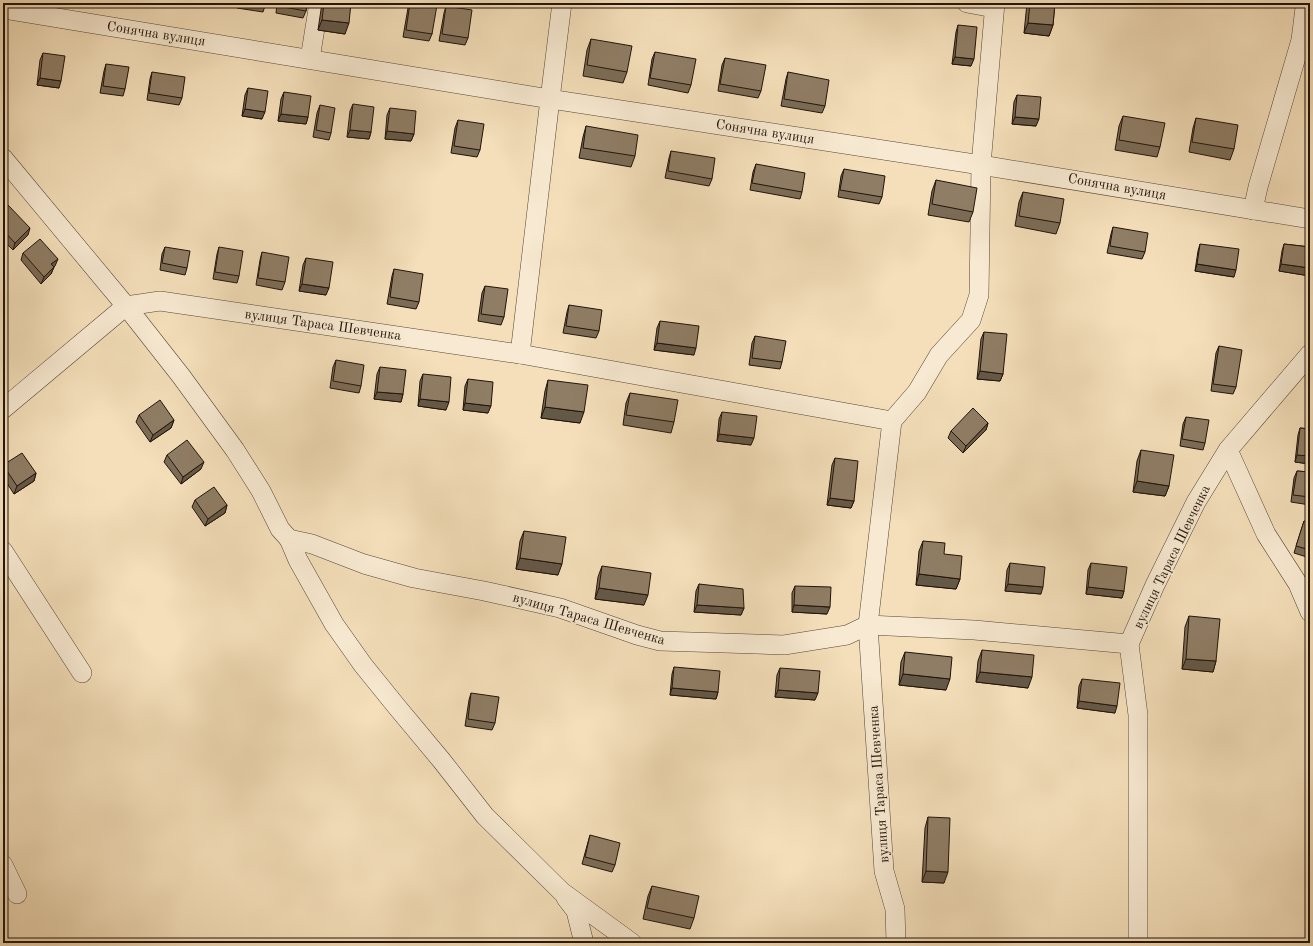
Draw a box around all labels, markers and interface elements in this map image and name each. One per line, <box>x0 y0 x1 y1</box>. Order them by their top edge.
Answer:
street label: Сонячна вулиця <box>106 19 206 49</box>
street label: Сонячна вулиця <box>715 117 815 147</box>
street label: Сонячна вулиця <box>1067 171 1167 203</box>
street label: вулиця Тараса Шевченка <box>244 307 402 343</box>
street label: вулиця Тараса Шевченка <box>1131 483 1213 631</box>
street label: вулиця Тараса Шевченка <box>511 591 667 647</box>
street label: вулиця Тараса Шевченка <box>867 705 891 863</box>

